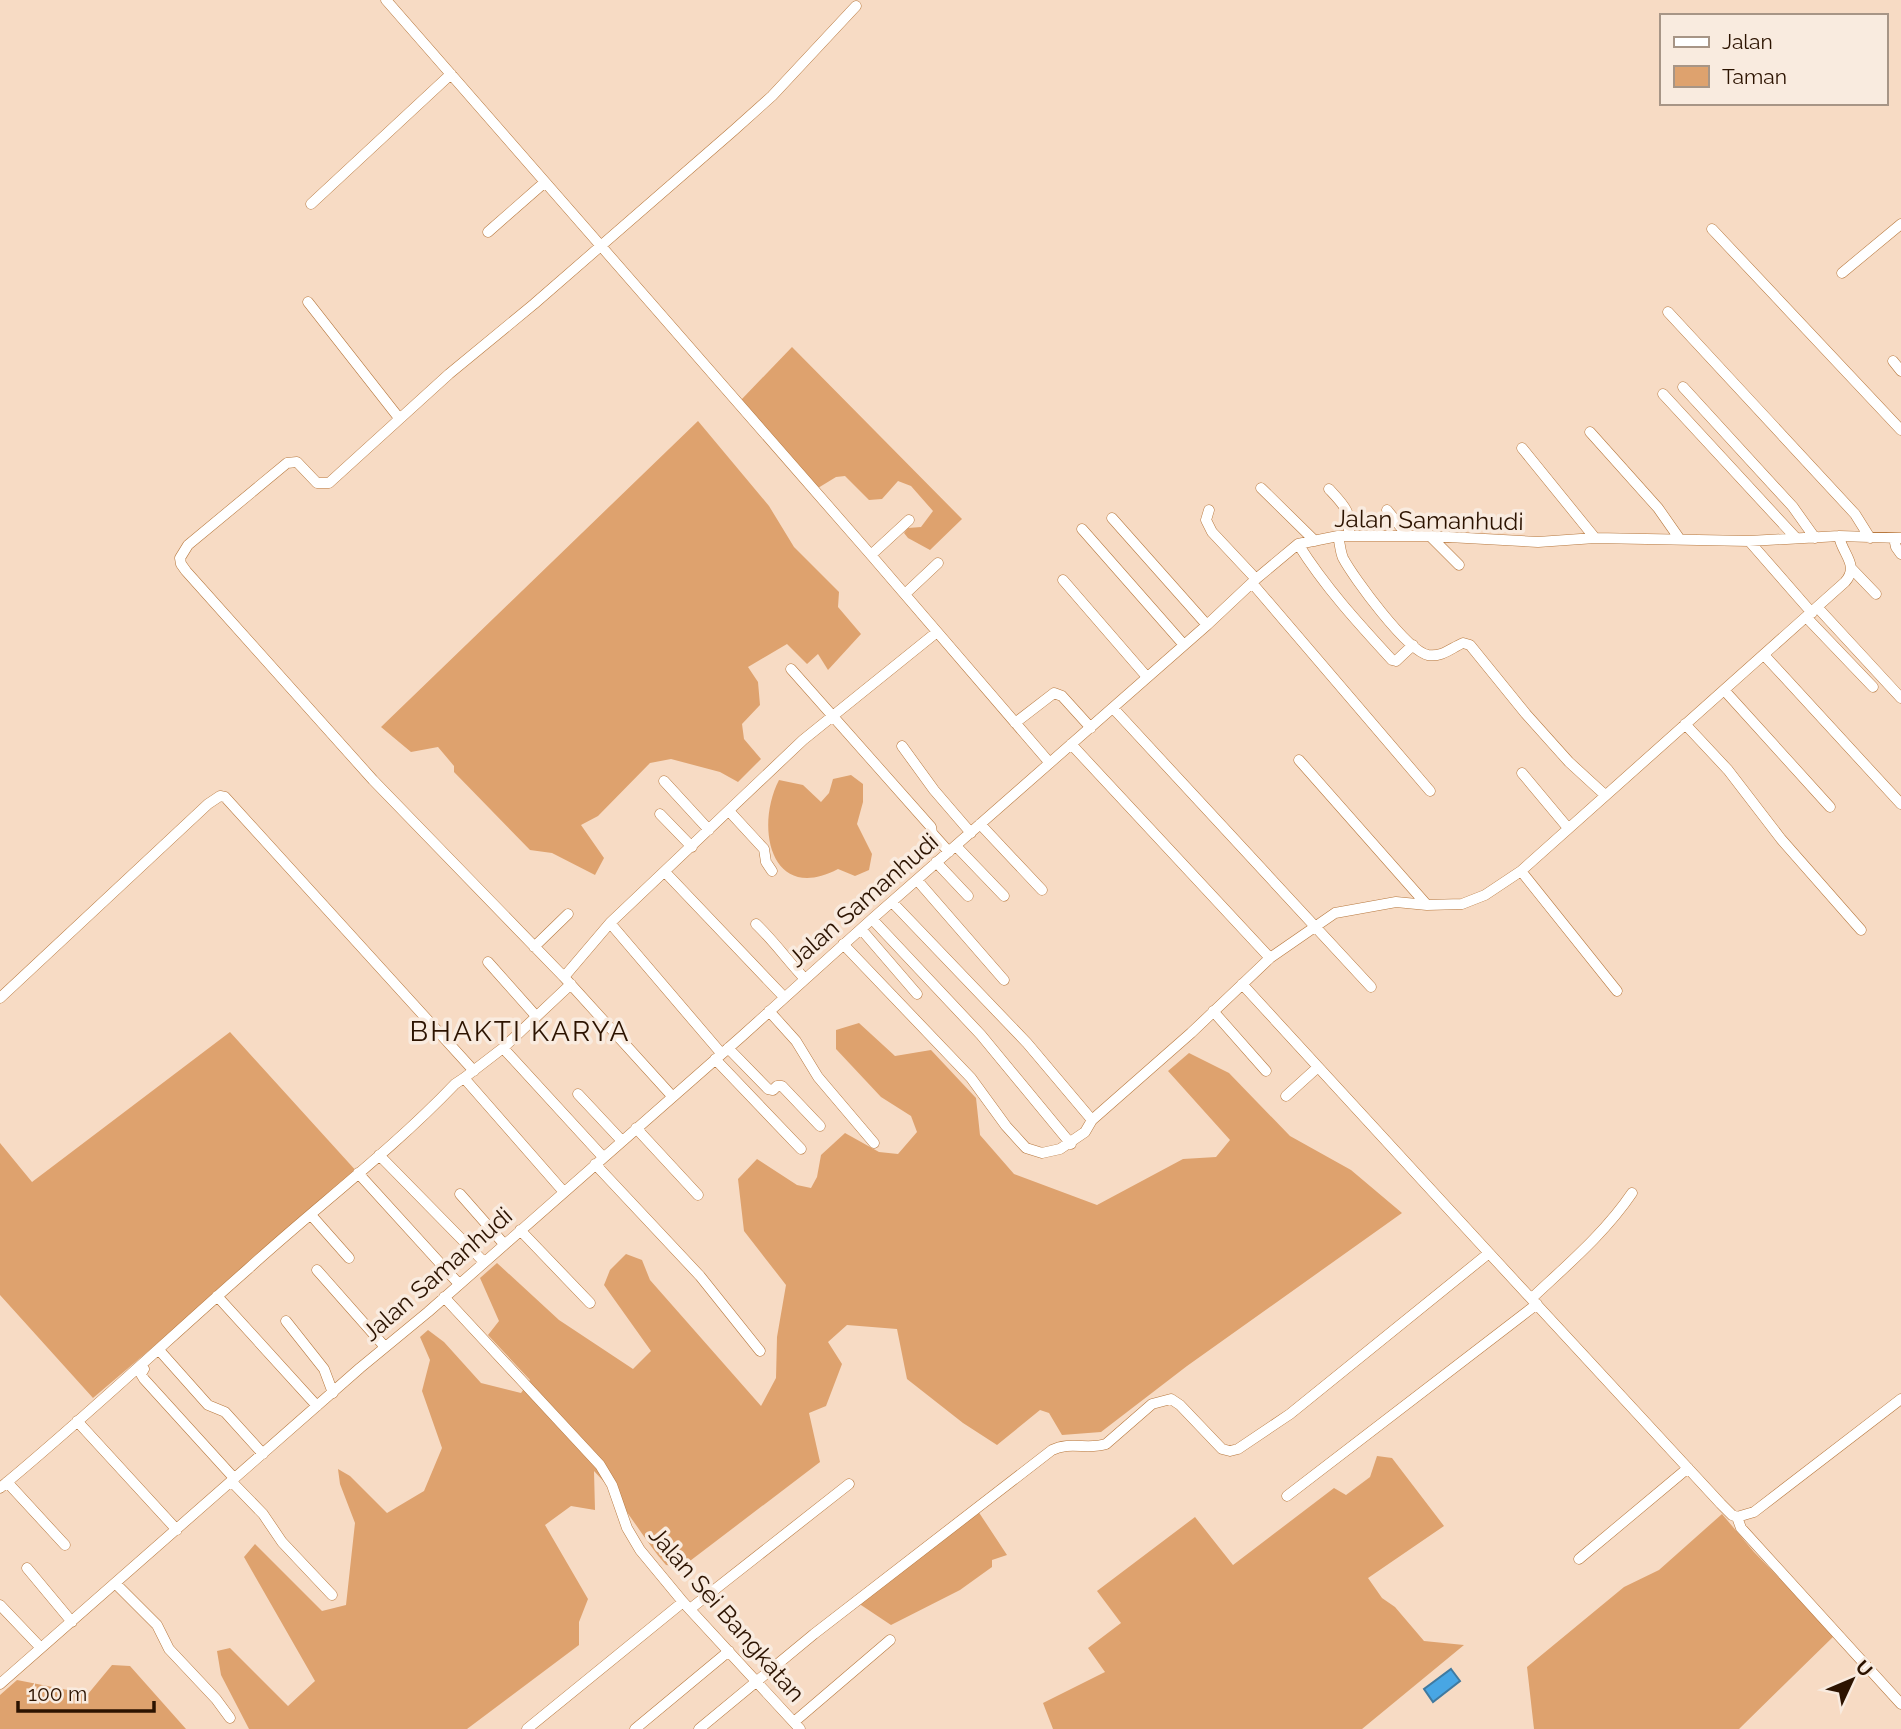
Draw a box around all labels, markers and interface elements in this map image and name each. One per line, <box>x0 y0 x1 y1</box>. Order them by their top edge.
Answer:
legend <box>1660 14 1887 105</box>
text: Jalan <box>1722 29 1773 54</box>
text: Taman <box>1722 64 1787 89</box>
street label: Jalan Samanhudi <box>1334 504 1524 536</box>
street label: Jalan Samanhudi <box>782 827 944 973</box>
district label: BHAKTI KARYA <box>410 1015 630 1048</box>
street label: Jalan Samanhudi <box>356 1201 518 1347</box>
street label: Jalan Sei Bangkatan <box>643 1520 811 1708</box>
north arrow <box>1817 1645 1887 1715</box>
text: U <box>1851 1655 1877 1681</box>
scale bar <box>18 1670 154 1714</box>
text: 100 m <box>28 1681 87 1706</box>

